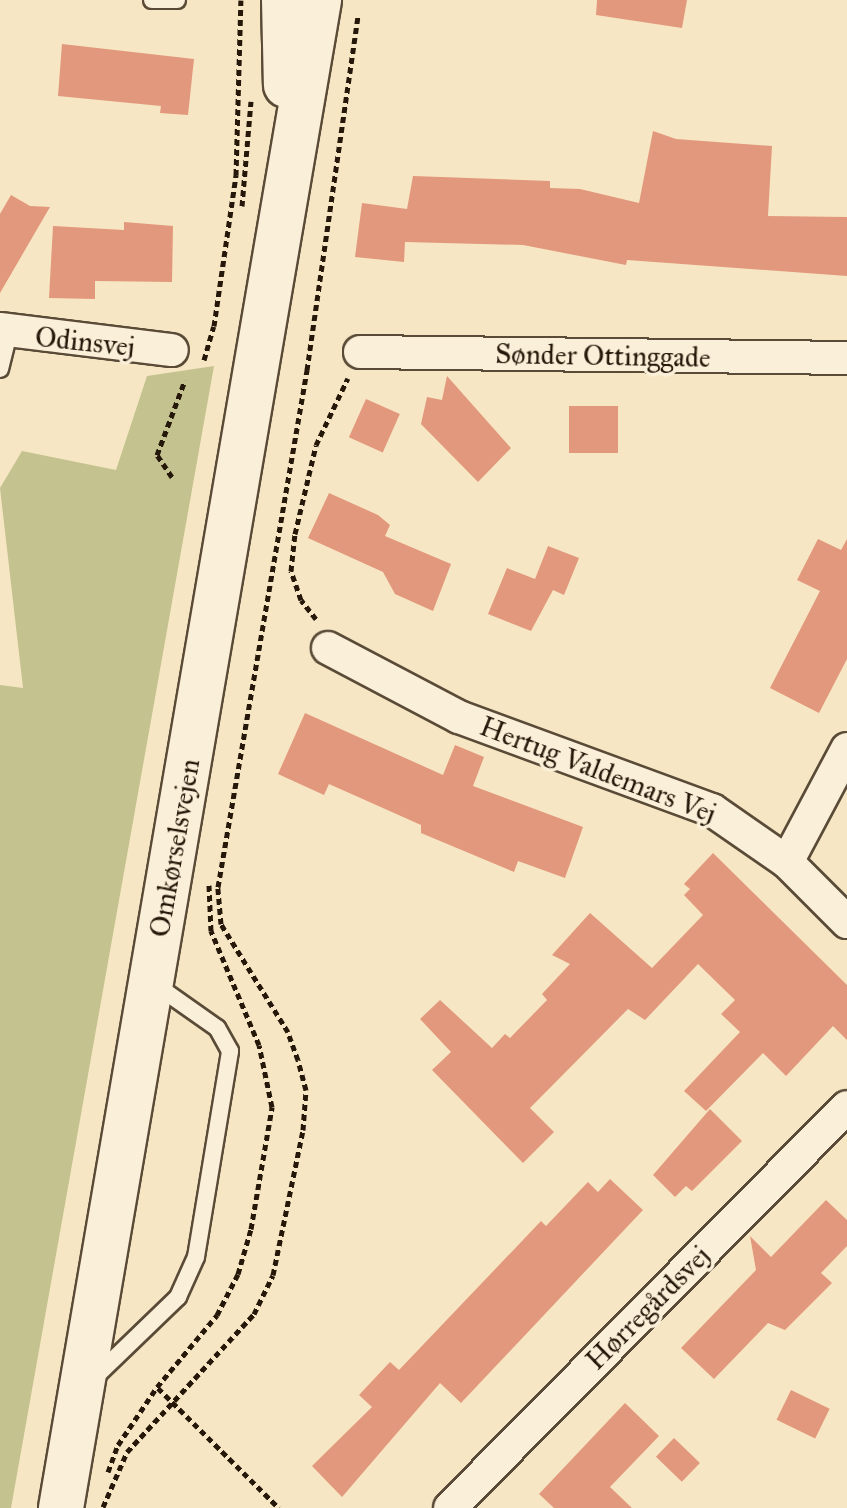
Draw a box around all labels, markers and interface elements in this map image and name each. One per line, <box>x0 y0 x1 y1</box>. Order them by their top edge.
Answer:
street label: Odinsvej <box>33 320 137 364</box>
street label: Sønder Ottinggade <box>495 337 711 375</box>
street label: Hertug Valdemars Vej <box>475 709 721 831</box>
street label: Omkørselsvejen <box>143 756 207 940</box>
street label: Hørregårdsvej <box>579 1239 717 1377</box>

